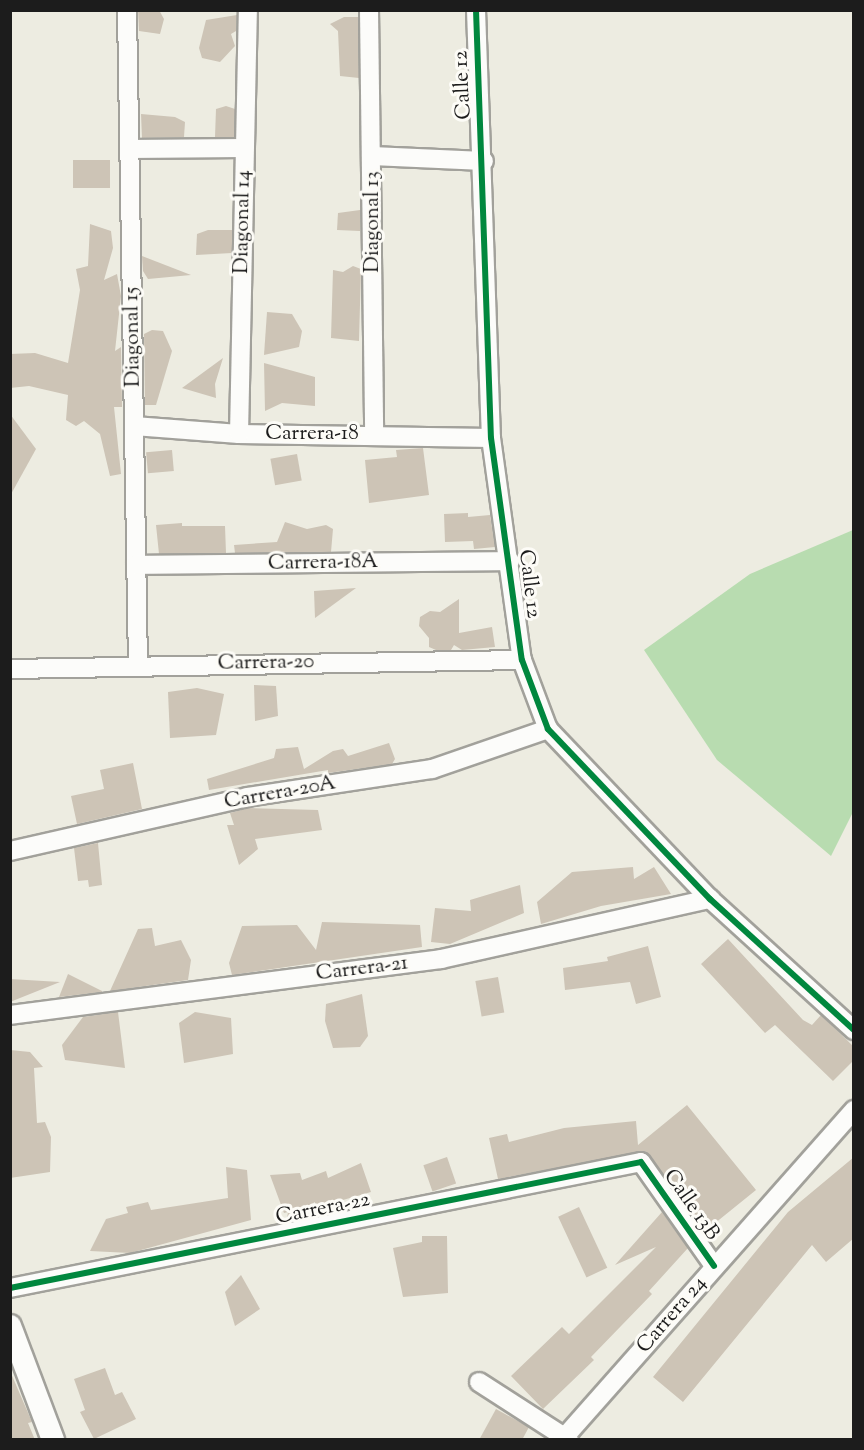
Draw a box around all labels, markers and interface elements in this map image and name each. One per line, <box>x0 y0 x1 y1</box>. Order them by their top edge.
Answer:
street label: Calle 12 <box>449 50 477 120</box>
street label: Diagonal 14 <box>229 170 257 274</box>
street label: Diagonal 13 <box>360 171 386 273</box>
street label: Diagonal 15 <box>120 287 146 387</box>
street label: Carrera-18 <box>265 421 359 447</box>
street label: Calle 12 <box>512 548 546 620</box>
street label: Carrera-18A <box>268 549 378 577</box>
street label: Carrera-20 <box>217 650 315 676</box>
street label: Carrera-20A <box>222 771 338 815</box>
street label: Carrera-21 <box>314 951 410 987</box>
street label: Calle 13B <box>657 1165 725 1245</box>
street label: Carrera-22 <box>274 1188 372 1230</box>
street label: Carrera 24 <box>632 1271 712 1359</box>

